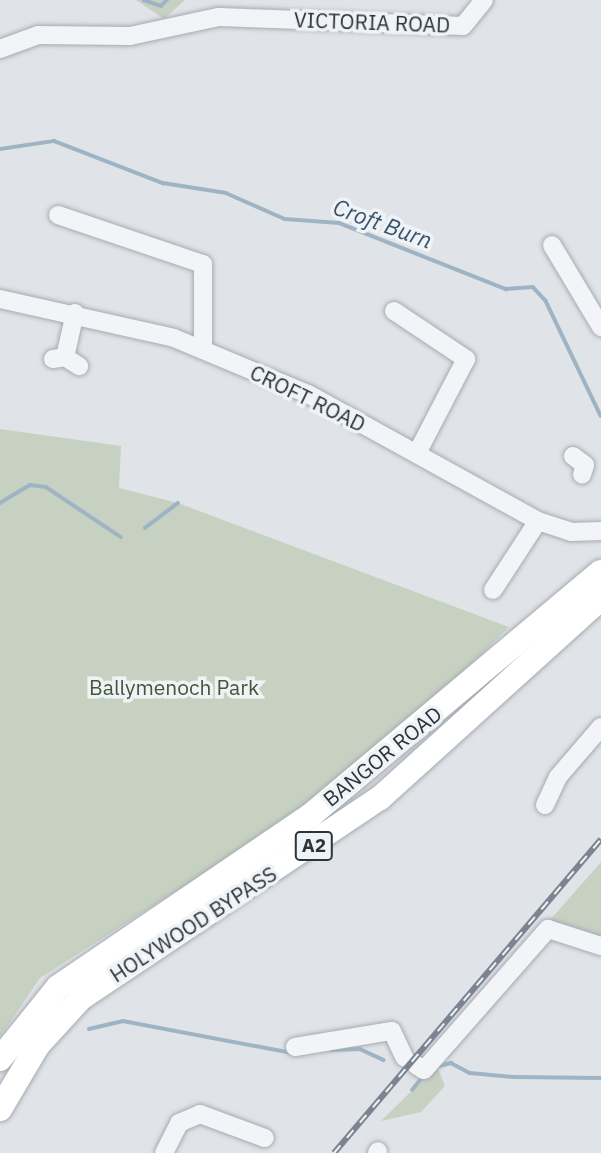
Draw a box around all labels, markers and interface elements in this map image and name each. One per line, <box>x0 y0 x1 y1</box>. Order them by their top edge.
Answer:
street label: VICTORIA ROAD <box>293 7 451 37</box>
water label: Croft Burn <box>330 192 436 254</box>
street label: CROFT ROAD <box>246 359 370 437</box>
park label: Ballymenoch Park <box>89 674 259 700</box>
street label: BANGOR ROAD <box>318 701 446 811</box>
road number: A2 <box>295 831 333 862</box>
street label: HOLYWOOD BYPASS <box>105 861 281 987</box>

